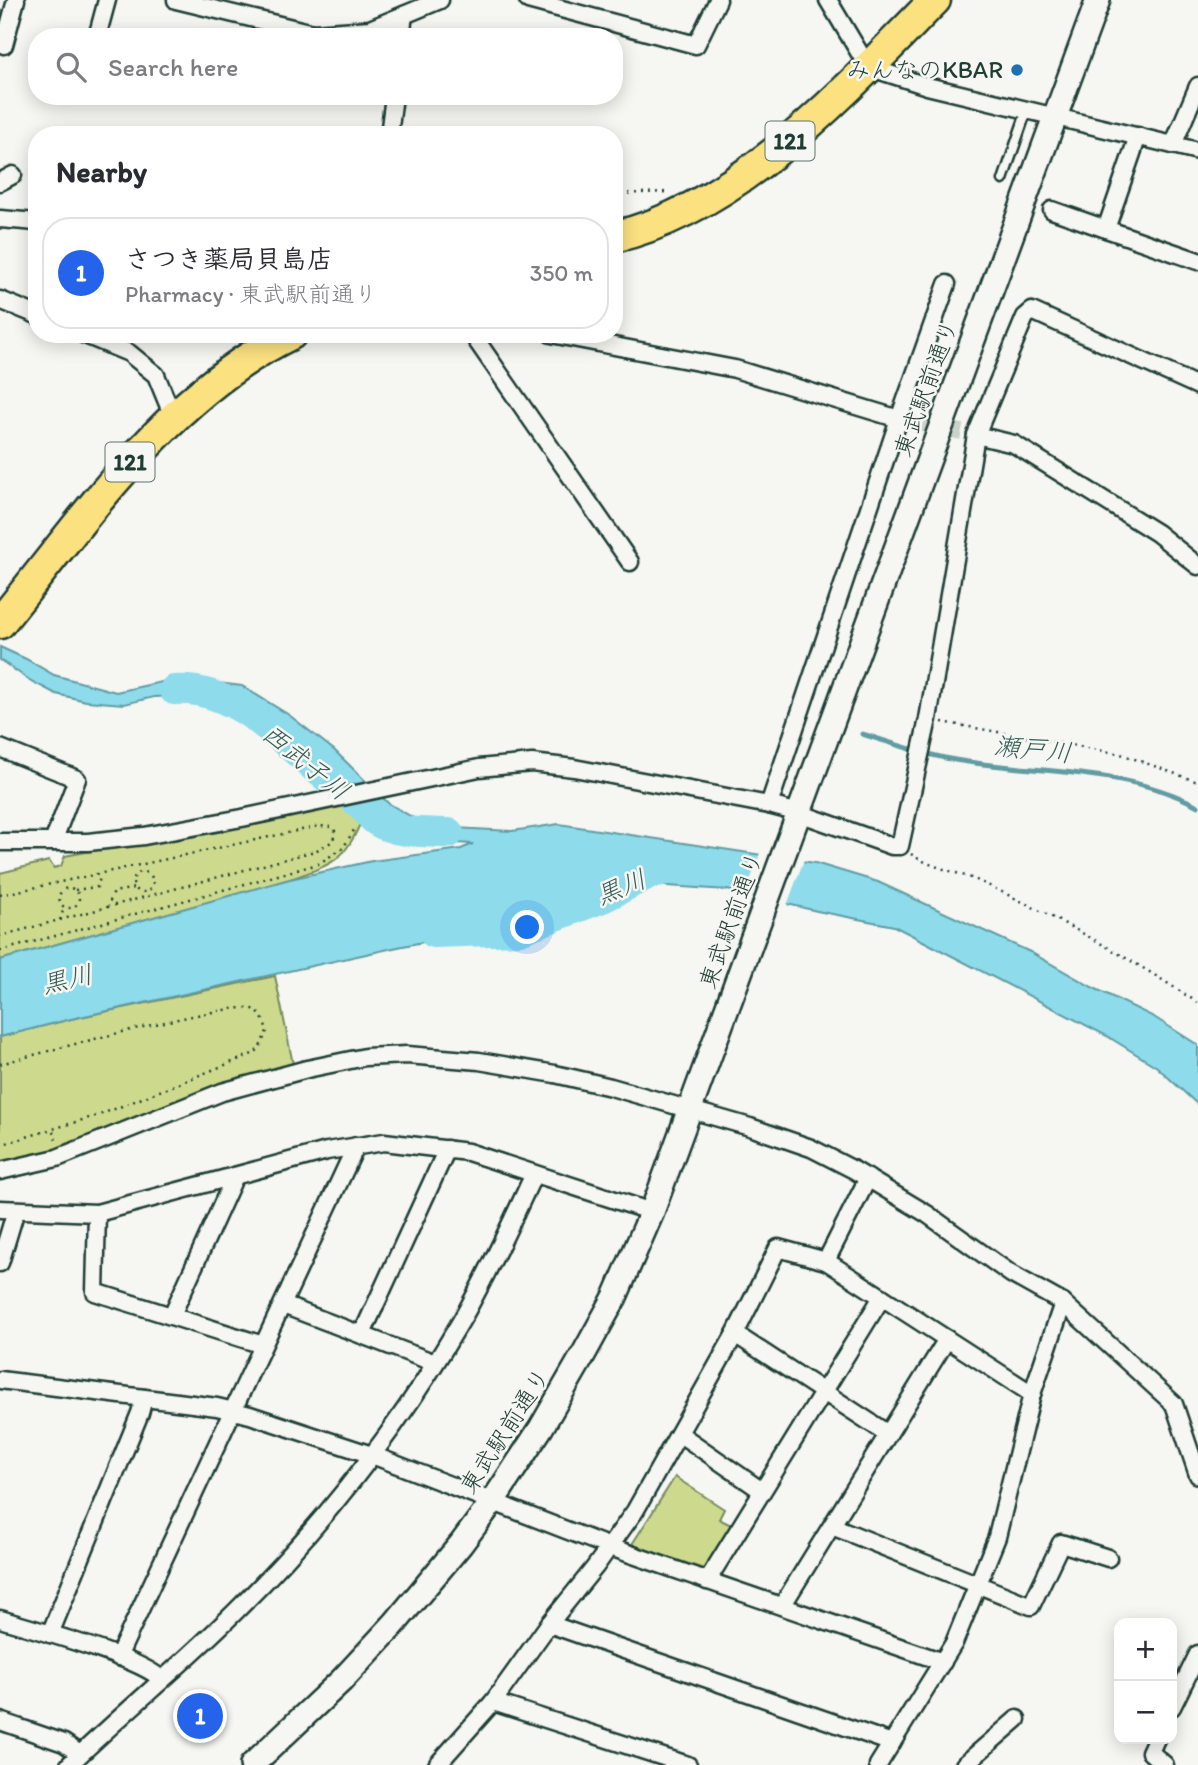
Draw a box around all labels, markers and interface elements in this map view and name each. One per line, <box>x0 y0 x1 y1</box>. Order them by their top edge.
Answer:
search box <box>28 28 623 105</box>
icon: search <box>52 48 90 86</box>
text: Search here <box>108 51 238 83</box>
place label: みんなのKBAR <box>846 55 1003 84</box>
marker: みんなのKBAR <box>1009 62 1025 78</box>
road number: 121 <box>766 122 814 160</box>
text: Nearby <box>56 153 147 190</box>
text: さつき薬局貝島店 <box>125 243 333 275</box>
text: 1 <box>76 259 86 287</box>
text: 350 m <box>530 259 593 287</box>
text: Pharmacy · 東武駅前通り <box>125 280 377 308</box>
street label: 東武駅前通り <box>887 315 964 460</box>
road number: 121 <box>106 442 154 482</box>
water label: 西武子川 <box>256 717 356 807</box>
water label: 瀬戸川 <box>993 729 1073 769</box>
street label: 東武駅前通り <box>692 847 769 992</box>
water label: 黒川 <box>591 862 651 912</box>
your location <box>510 910 544 944</box>
water label: 黒川 <box>38 958 96 1000</box>
street label: 東武駅前通り <box>453 1362 556 1499</box>
map controls <box>1114 1618 1177 1744</box>
button: + <box>1114 1618 1177 1681</box>
button: − <box>1114 1681 1177 1744</box>
pin: 1 <box>177 1690 223 1742</box>

